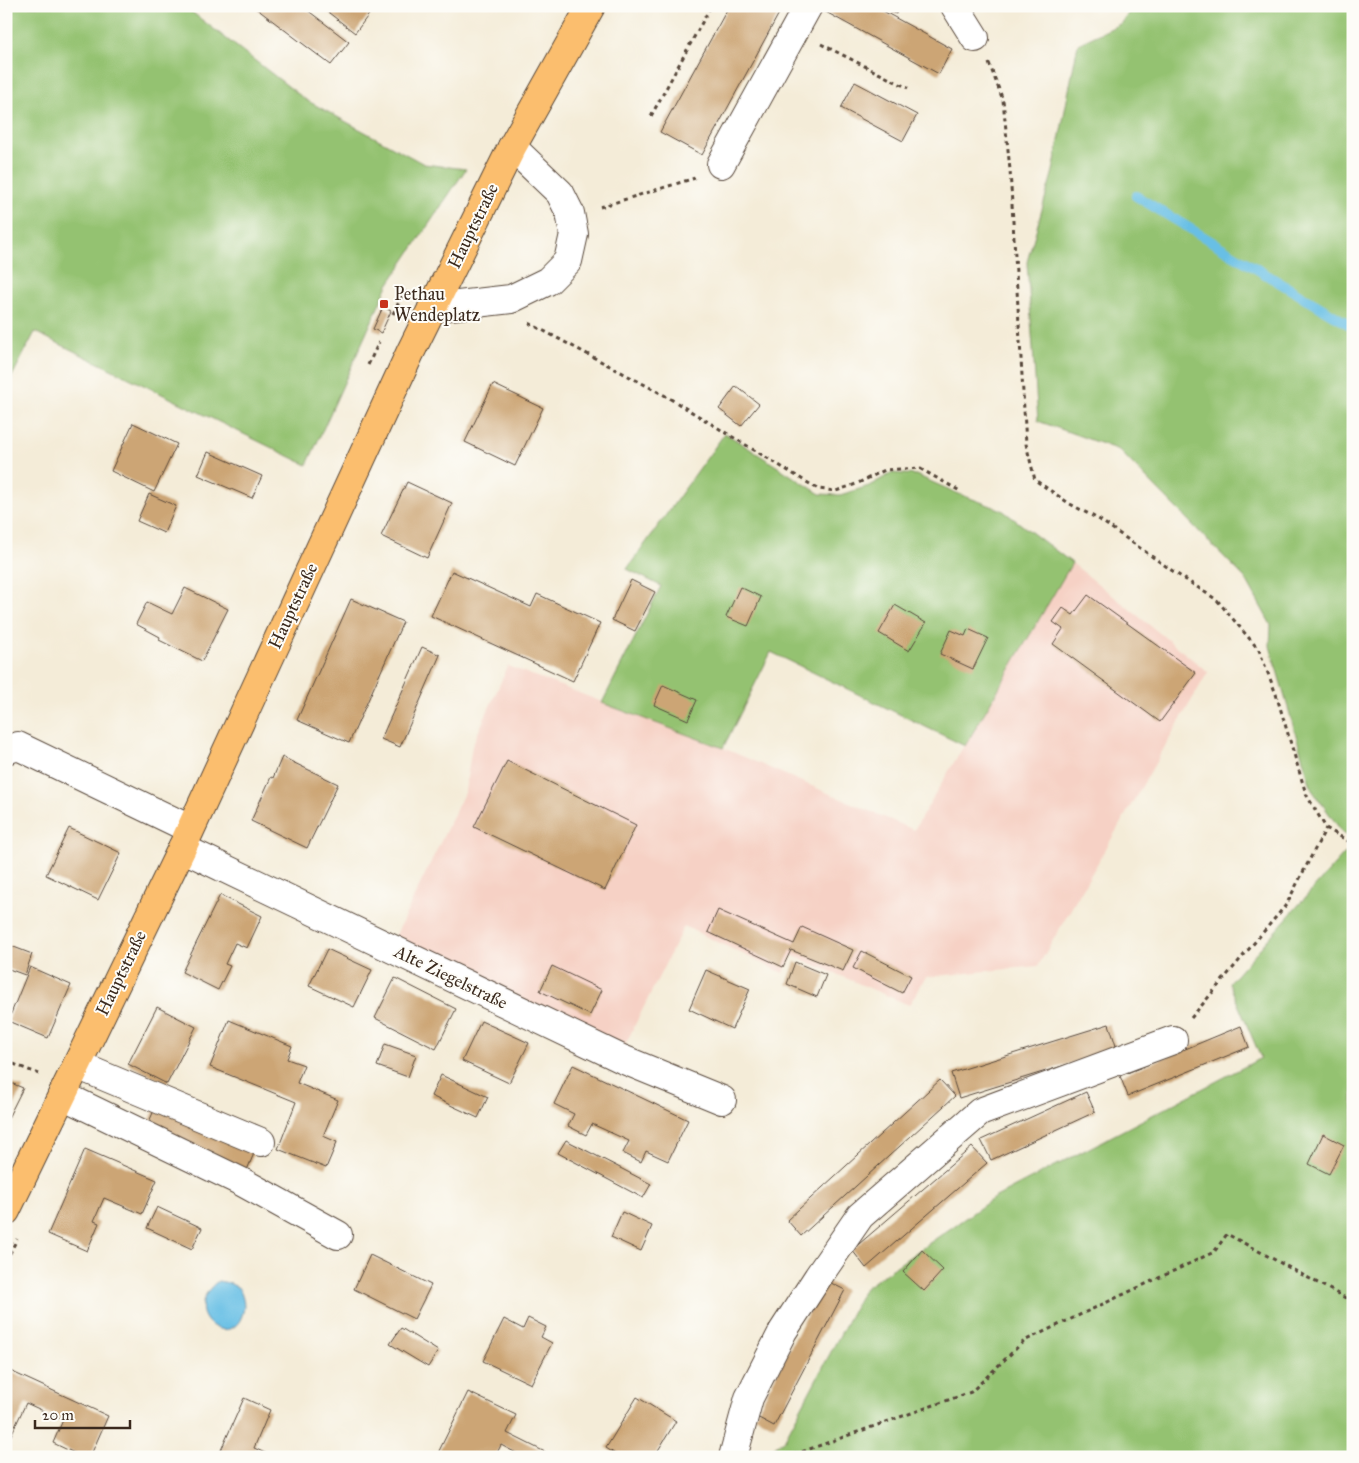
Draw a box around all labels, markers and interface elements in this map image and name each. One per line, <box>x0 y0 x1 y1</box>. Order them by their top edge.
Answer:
street label: Hauptstraße <box>443 180 503 272</box>
place label: Pethau Wendeplatz <box>394 283 480 326</box>
marker: Pethau Wendeplatz <box>378 298 390 310</box>
street label: Hauptstraße <box>264 560 322 652</box>
street label: Hauptstraße <box>91 927 151 1019</box>
street label: Alte Ziegelstraße <box>390 940 511 1015</box>
scale bar <box>35 1398 130 1430</box>
text: 20 m <box>42 1406 74 1424</box>

